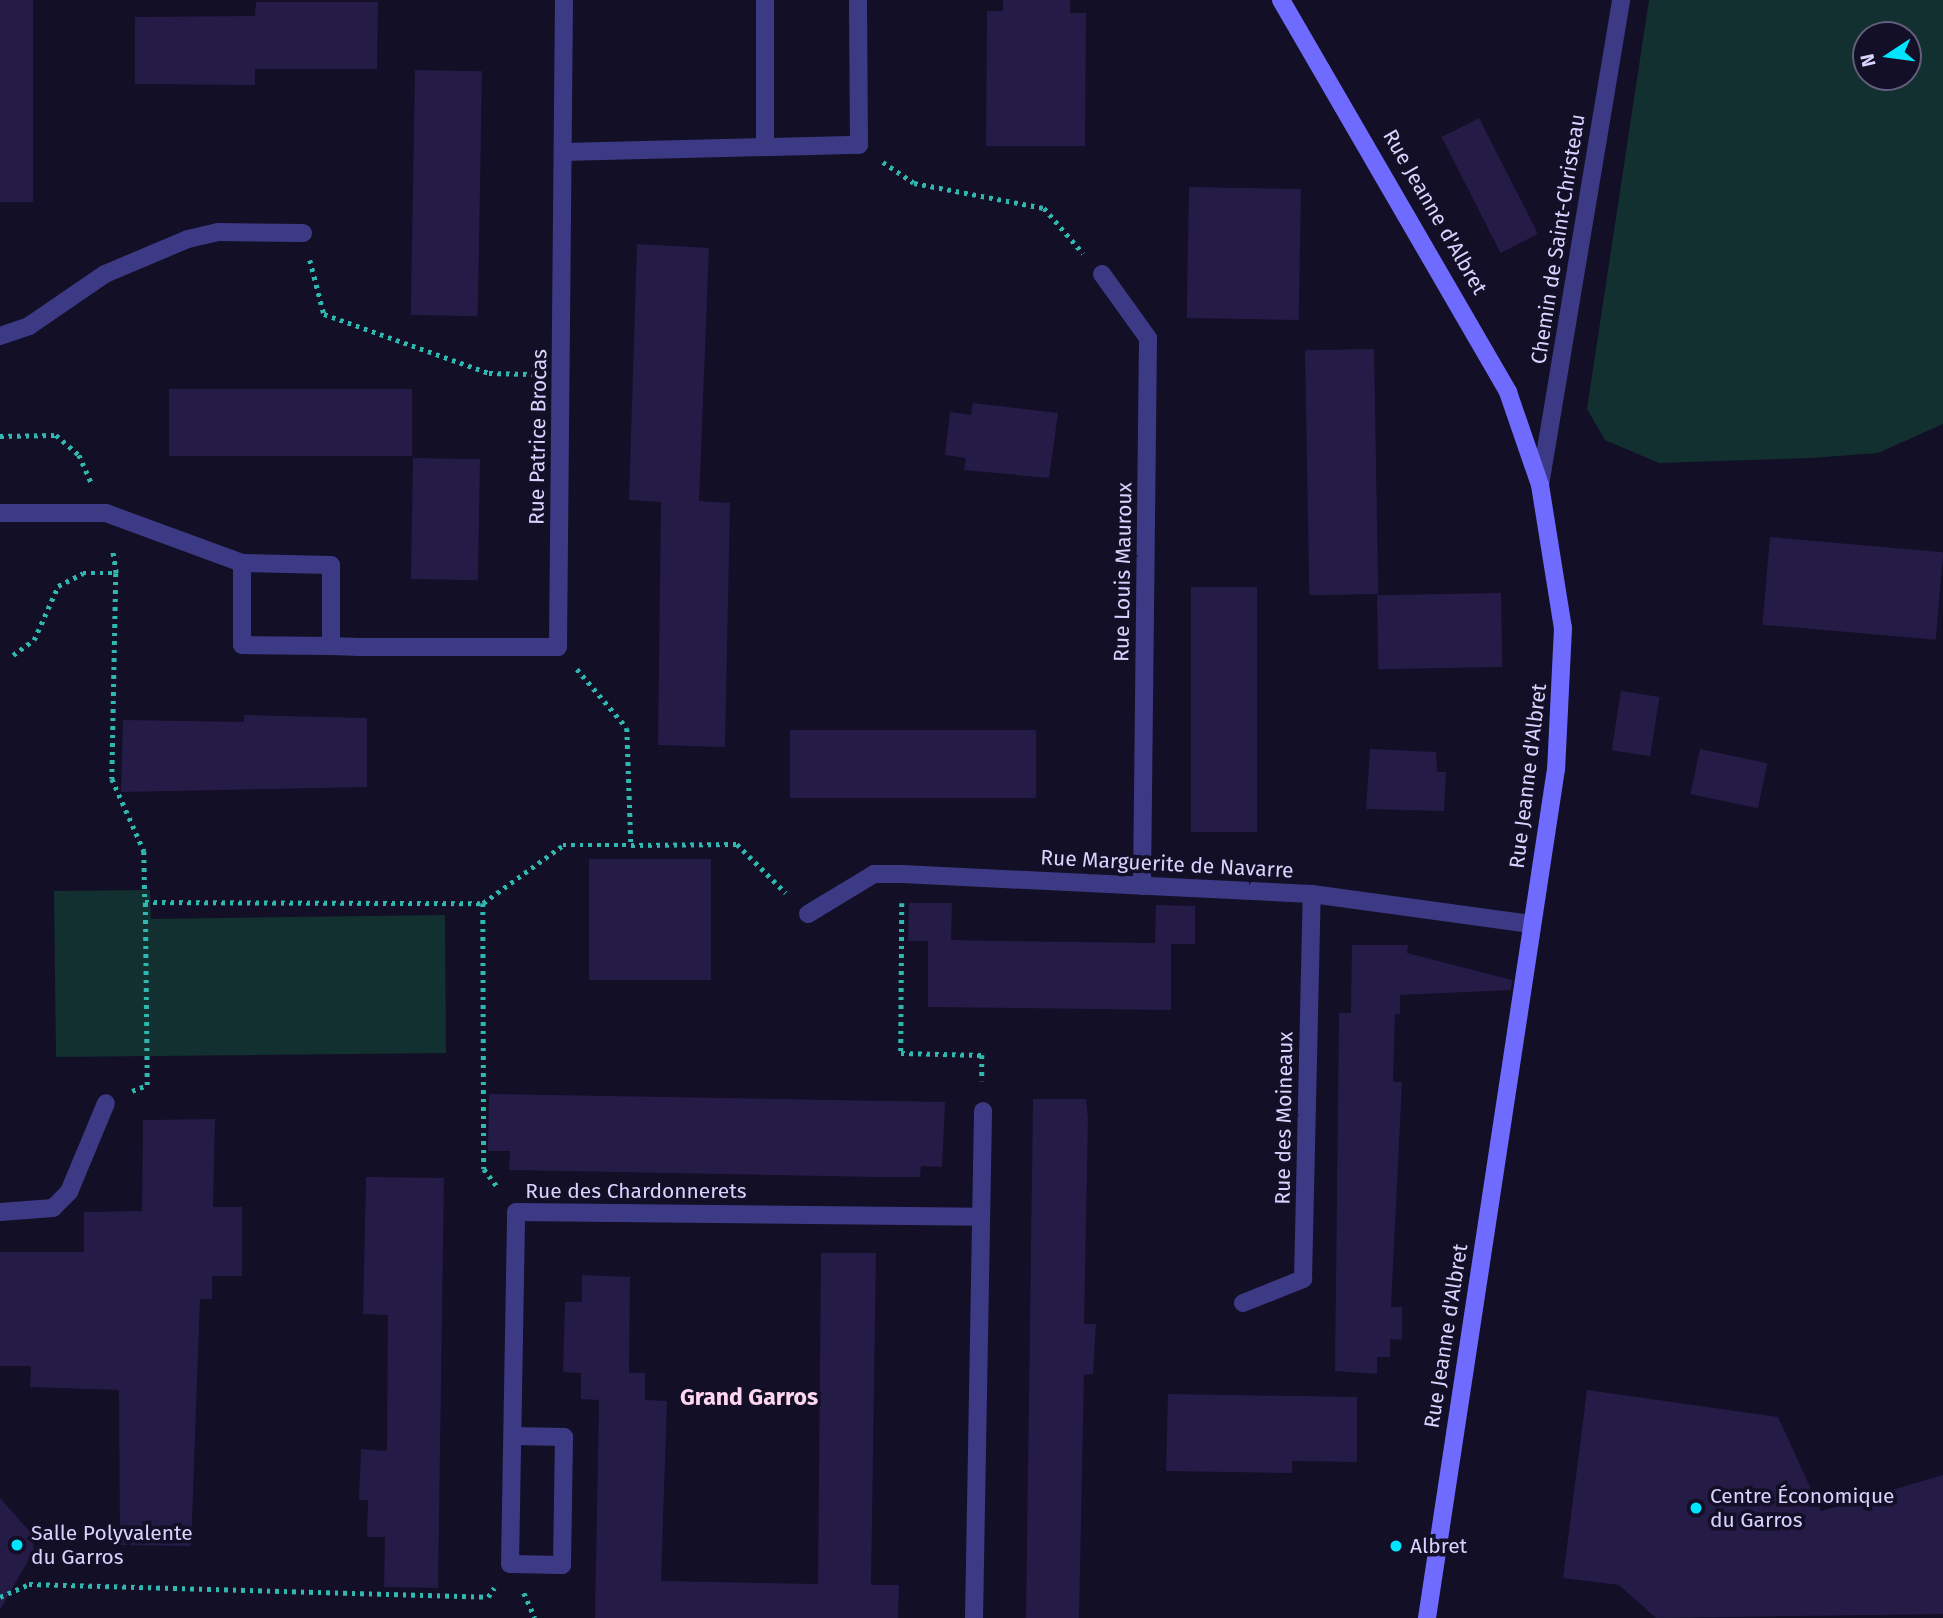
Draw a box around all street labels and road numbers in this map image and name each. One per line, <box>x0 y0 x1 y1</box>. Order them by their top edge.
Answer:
street label: Chemin de Saint-Christeau <box>1526 112 1590 366</box>
street label: Rue Jeanne d'Albret <box>1378 125 1492 299</box>
street label: Rue Patrice Brocas <box>524 349 552 525</box>
street label: Rue Louis Mauroux <box>1109 482 1137 662</box>
street label: Rue Jeanne d'Albret <box>1504 682 1552 870</box>
street label: Rue Marguerite de Navarre <box>1040 845 1294 883</box>
street label: Rue des Moineaux <box>1270 1031 1298 1205</box>
street label: Rue des Chardonnerets <box>525 1178 747 1204</box>
street label: Rue Jeanne d'Albret <box>1419 1242 1473 1430</box>

